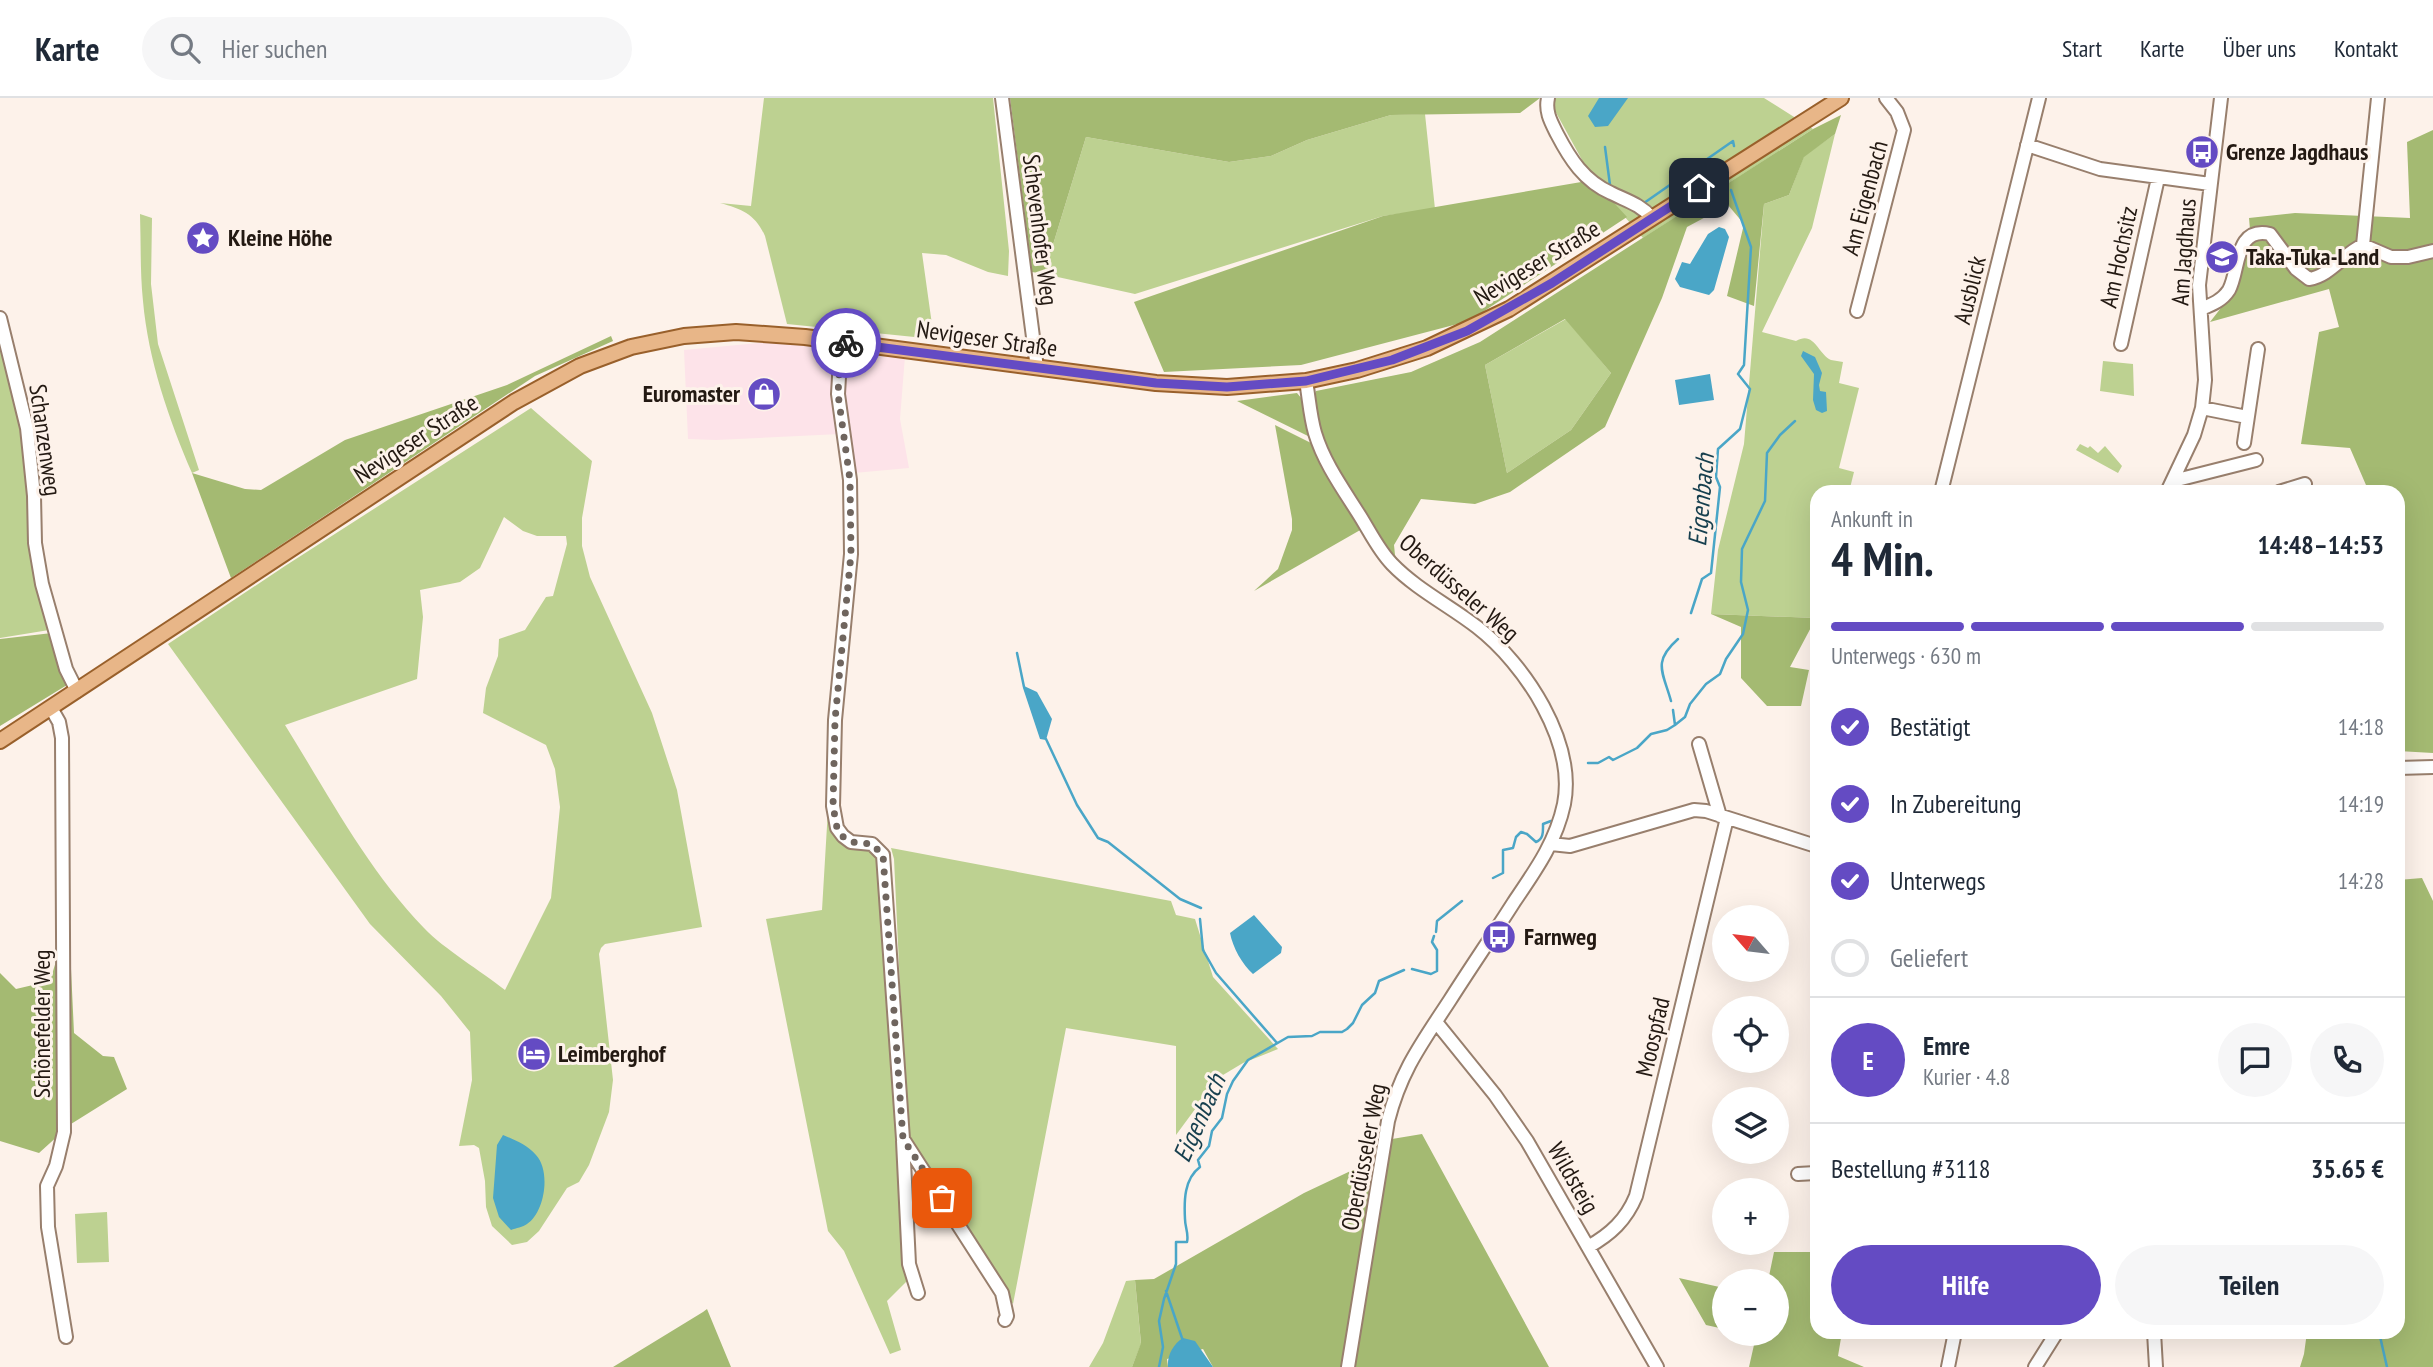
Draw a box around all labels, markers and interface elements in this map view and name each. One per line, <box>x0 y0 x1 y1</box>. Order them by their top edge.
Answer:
search box <box>142 17 632 80</box>
text: Karte <box>35 27 100 70</box>
icon: search <box>166 29 204 67</box>
text: Hier suchen <box>222 32 327 65</box>
text: Start <box>2062 33 2102 64</box>
text: Karte <box>2140 33 2185 64</box>
text: Über uns <box>2223 33 2296 64</box>
text: Kontakt <box>2334 33 2398 64</box>
bus stop icon: Grenze Jagdhaus <box>2183 133 2221 171</box>
place label: Grenze Jagdhaus <box>2226 136 2368 167</box>
street label: Am Eigenbach <box>1834 137 1895 259</box>
street label: Schevenhofer Weg <box>1016 153 1065 307</box>
pin <box>1669 158 1729 218</box>
icon: home <box>1680 169 1718 207</box>
street label: Am Jagdhaus <box>2164 198 2203 306</box>
street label: Am Hochsitz <box>2093 203 2144 310</box>
street label: Nevigeser Straße <box>1468 213 1605 312</box>
place icon: Kleine Höhe <box>184 219 222 257</box>
place label: Kleine Höhe <box>228 222 332 253</box>
school or university icon: Taka-Tuka-Land <box>2203 238 2241 276</box>
place label: Taka-Tuka-Land <box>2246 241 2379 272</box>
street label: Ausblick <box>1946 252 1993 327</box>
courier <box>811 308 881 378</box>
street label: Nevigeser Straße <box>915 313 1059 364</box>
icon: bike <box>827 324 865 362</box>
shop icon: Euromaster <box>745 375 783 413</box>
place label: Euromaster <box>643 378 741 409</box>
street label: Schanzenweg <box>22 382 69 498</box>
street label: Nevigeser Straße <box>348 387 484 490</box>
water label: Eigenbach <box>1680 451 1721 547</box>
text: Ankunft in <box>1831 504 1913 533</box>
street label: Oberdüsseler Weg <box>1393 527 1526 648</box>
text: 14:48–14:53 <box>2257 528 2384 561</box>
text: 4 Min. <box>1831 529 1934 589</box>
text: Unterwegs · 630 m <box>1831 641 1981 670</box>
icon: check <box>1831 708 1869 746</box>
text: Bestätigt <box>1890 710 1971 743</box>
text: 14:18 <box>2338 712 2384 741</box>
icon: check <box>1831 785 1869 823</box>
text: In Zubereitung <box>1890 787 2021 820</box>
text: 14:19 <box>2338 789 2384 818</box>
icon: check <box>1831 862 1869 900</box>
text: Unterwegs <box>1890 864 1985 897</box>
text: 14:28 <box>2338 866 2384 895</box>
north arrow <box>1712 905 1788 982</box>
map controls <box>1712 905 1789 1346</box>
bus stop icon: Farnweg <box>1480 918 1518 956</box>
place label: Farnweg <box>1524 921 1597 952</box>
text: Geliefert <box>1890 941 1968 974</box>
street label: Schönefelder Weg <box>26 950 57 1098</box>
street label: Moospfad <box>1628 994 1677 1080</box>
button: locate <box>1712 996 1789 1073</box>
button: chat <box>2218 1023 2292 1097</box>
button: phone <box>2310 1023 2384 1097</box>
text: Emre <box>1923 1029 1970 1062</box>
hotel icon: Leimberghof <box>515 1035 553 1073</box>
place label: Leimberghof <box>558 1038 667 1069</box>
text: E <box>1862 1044 1874 1077</box>
text: Kurier · 4.8 <box>1923 1062 2010 1091</box>
water label: Eigenbach <box>1165 1067 1233 1167</box>
street label: Oberdüsseler Weg <box>1334 1081 1393 1233</box>
button: layers <box>1712 1087 1789 1164</box>
street label: Wildsteig <box>1541 1137 1606 1219</box>
text: Bestellung #3118 <box>1831 1152 1991 1185</box>
text: 35.65 € <box>2311 1152 2384 1185</box>
pin <box>912 1168 972 1228</box>
button: + <box>1712 1178 1789 1255</box>
icon: bag <box>923 1179 961 1217</box>
button: Hilfe <box>1831 1245 2101 1325</box>
button: Teilen <box>2115 1245 2384 1325</box>
button: − <box>1712 1269 1789 1346</box>

